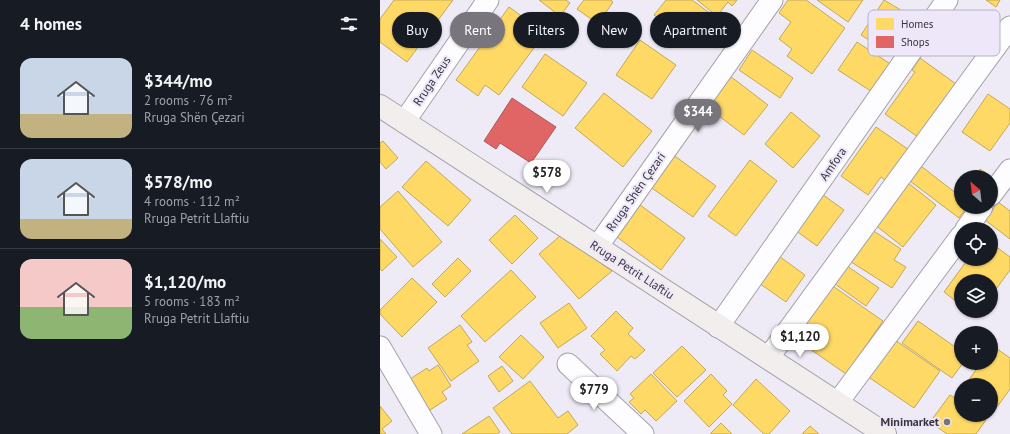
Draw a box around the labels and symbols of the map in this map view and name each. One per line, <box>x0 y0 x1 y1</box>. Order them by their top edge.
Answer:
legend <box>868 10 1000 56</box>
text: Homes <box>901 17 934 31</box>
text: Shops <box>901 35 930 49</box>
street label: Rruga Zeus <box>410 53 454 108</box>
pin: $344 <box>674 99 722 133</box>
street label: Amfora <box>816 144 849 183</box>
street label: Rruga Shën Çezari <box>603 149 668 234</box>
pin: $578 <box>523 160 571 194</box>
north arrow <box>954 170 998 214</box>
street label: Rruga Petrit Llaftiu <box>587 237 677 302</box>
pin: $1,120 <box>767 324 833 358</box>
pin: $779 <box>570 377 618 411</box>
place label: Minimarket <box>881 414 940 429</box>
marker: Minimarket <box>942 417 952 427</box>

